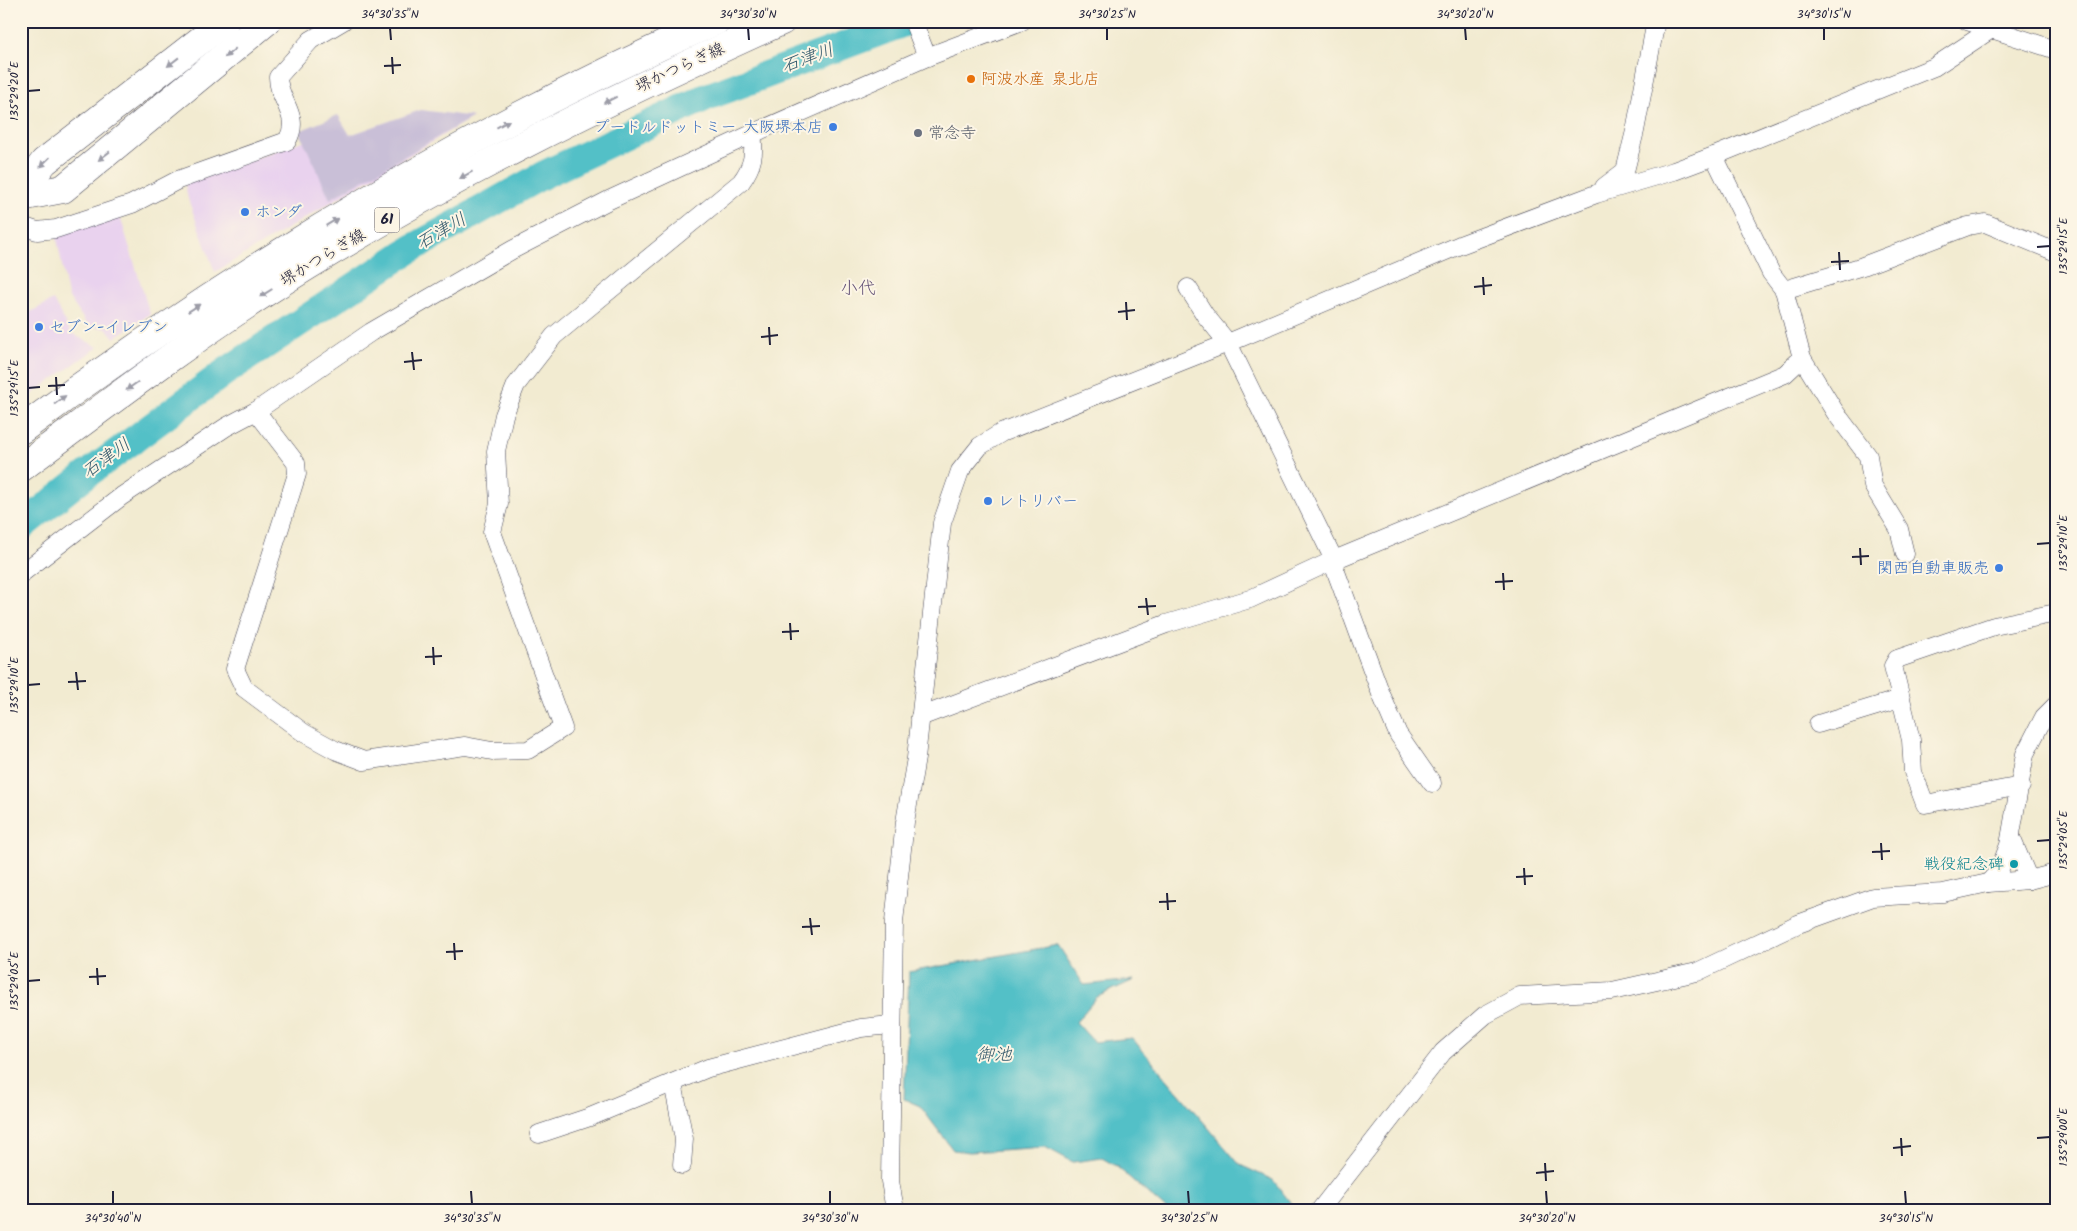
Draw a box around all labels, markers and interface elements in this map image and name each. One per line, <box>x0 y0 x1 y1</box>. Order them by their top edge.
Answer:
text: 34°30'35"N <box>361 5 419 24</box>
text: 34°30'30"N <box>719 5 777 24</box>
text: 34°30'25"N <box>1078 5 1136 24</box>
text: 34°30'20"N <box>1436 5 1494 24</box>
text: 34°30'15"N <box>1797 5 1851 24</box>
street label: 堺かつらぎ線 <box>631 36 729 100</box>
water label: 石津川 <box>778 36 838 82</box>
one-way arrow <box>223 47 236 58</box>
one-way arrow <box>166 57 180 67</box>
text: 135°29'20"E <box>5 60 24 121</box>
place label: 阿波水産 泉北店 <box>981 67 1099 92</box>
marker: 阿波水産 泉北店 <box>965 73 977 85</box>
one-way arrow <box>603 96 618 104</box>
place label: プードルドットミー 大阪堺本店 <box>594 115 823 140</box>
one-way arrow <box>497 120 510 129</box>
marker: プードルドットミー 大阪堺本店 <box>827 121 839 133</box>
place label: 常念寺 <box>928 121 976 146</box>
marker: 常念寺 <box>912 127 924 139</box>
one-way arrow <box>98 151 111 161</box>
one-way arrow <box>40 156 52 168</box>
one-way arrow <box>459 171 474 179</box>
place label: ホンダ <box>255 200 302 225</box>
marker: ホンダ <box>239 206 251 218</box>
water label: 石津川 <box>411 206 473 258</box>
road number: 61 <box>374 208 400 232</box>
one-way arrow <box>325 217 338 226</box>
text: 135°29'15"E <box>2054 217 2073 274</box>
street label: 堺かつらぎ線 <box>275 223 371 293</box>
district label: 小代 <box>840 275 876 304</box>
one-way arrow <box>259 288 272 297</box>
one-way arrow <box>187 304 201 313</box>
place label: セブン-イレブン <box>49 315 168 340</box>
marker: セブン-イレブン <box>33 321 45 333</box>
text: 135°29'15"E <box>5 359 24 416</box>
one-way arrow <box>126 381 139 391</box>
one-way arrow <box>53 395 66 406</box>
water label: 石津川 <box>77 431 137 487</box>
place label: レトリバー <box>998 489 1078 514</box>
marker: レトリバー <box>982 495 994 507</box>
text: 135°29'10"E <box>2054 514 2073 571</box>
place label: 関西自動車販売 <box>1877 556 1989 581</box>
marker: 関西自動車販売 <box>1993 562 2005 574</box>
text: 135°29'10"E <box>5 656 24 713</box>
text: 135°29'05"E <box>2054 809 2073 870</box>
place label: 戦役紀念碑 <box>1924 852 2004 877</box>
marker: 戦役紀念碑 <box>2008 858 2020 870</box>
text: 135°29'05"E <box>5 950 24 1011</box>
water label: 御池 <box>976 1041 1013 1070</box>
text: 135°29'00"E <box>2054 1107 2073 1166</box>
text: 34°30'40"N <box>85 1209 141 1228</box>
text: 34°30'35"N <box>443 1209 501 1228</box>
text: 34°30'30"N <box>801 1209 859 1228</box>
text: 34°30'25"N <box>1160 1209 1218 1228</box>
text: 34°30'20"N <box>1518 1209 1576 1228</box>
text: 34°30'15"N <box>1879 1209 1933 1228</box>

